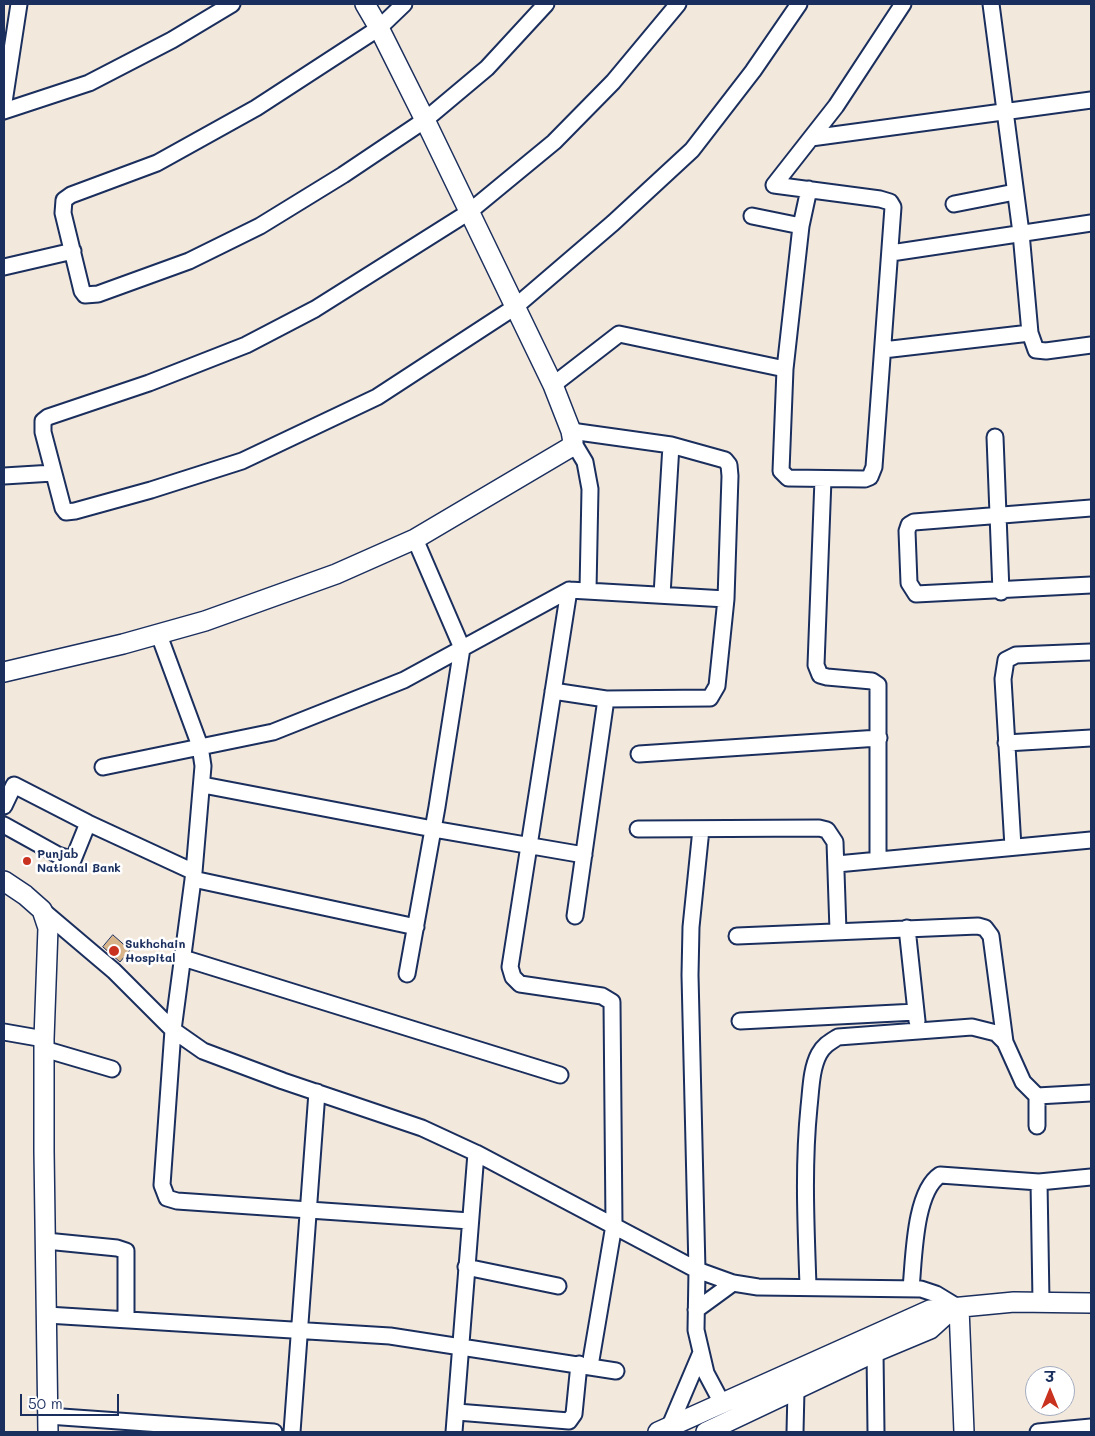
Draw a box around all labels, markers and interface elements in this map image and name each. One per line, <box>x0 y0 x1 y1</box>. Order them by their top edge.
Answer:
place label: Punjab National Bank <box>37 847 121 875</box>
marker: Punjab National Bank <box>21 855 33 867</box>
place label: Sukhchain Hospital <box>125 937 185 965</box>
marker: Sukhchain Hospital <box>107 944 121 958</box>
north arrow <box>1025 1366 1075 1416</box>
text: उ <box>1045 1367 1055 1386</box>
scale bar <box>22 1384 121 1416</box>
text: 50 m <box>28 1393 63 1413</box>

